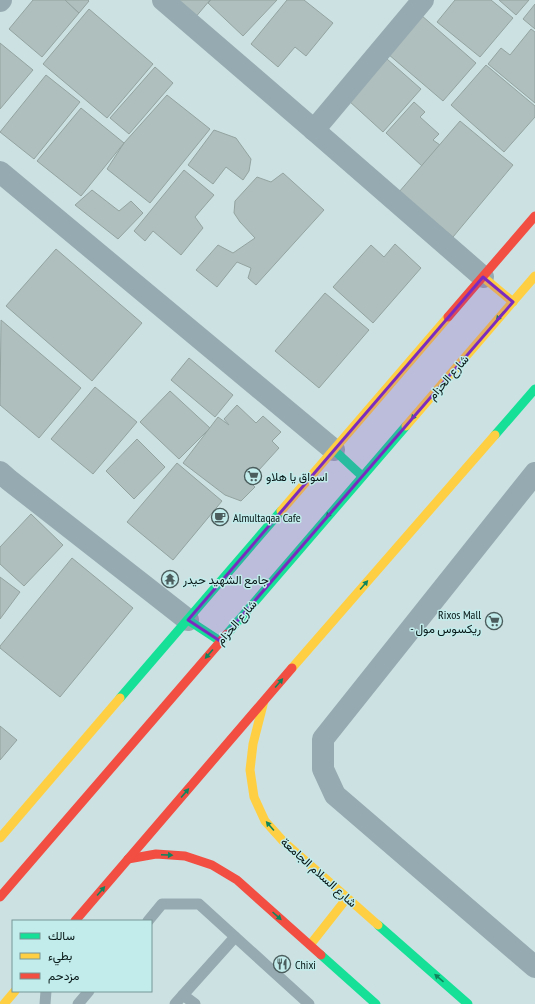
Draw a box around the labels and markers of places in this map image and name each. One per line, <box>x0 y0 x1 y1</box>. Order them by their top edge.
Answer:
supermarket icon: اسواق يا هلاو <box>243 466 263 486</box>
place label: اسواق يا هلاو <box>266 469 328 485</box>
cafe icon: Almultaqaa Cafe <box>210 507 230 527</box>
place label: Almultaqaa Cafe <box>233 510 301 525</box>
temple icon: جامع الشهيد حيدر <box>160 569 180 589</box>
place label: جامع الشهيد حيدر <box>182 572 269 589</box>
place label: Rixos Mall - ريكسوس مول <box>410 607 481 637</box>
supermarket icon: Rixos Mall - ريكسوس مول <box>484 611 504 631</box>
restaurant icon: Chixi <box>272 954 292 974</box>
place label: Chixi <box>295 957 316 972</box>

